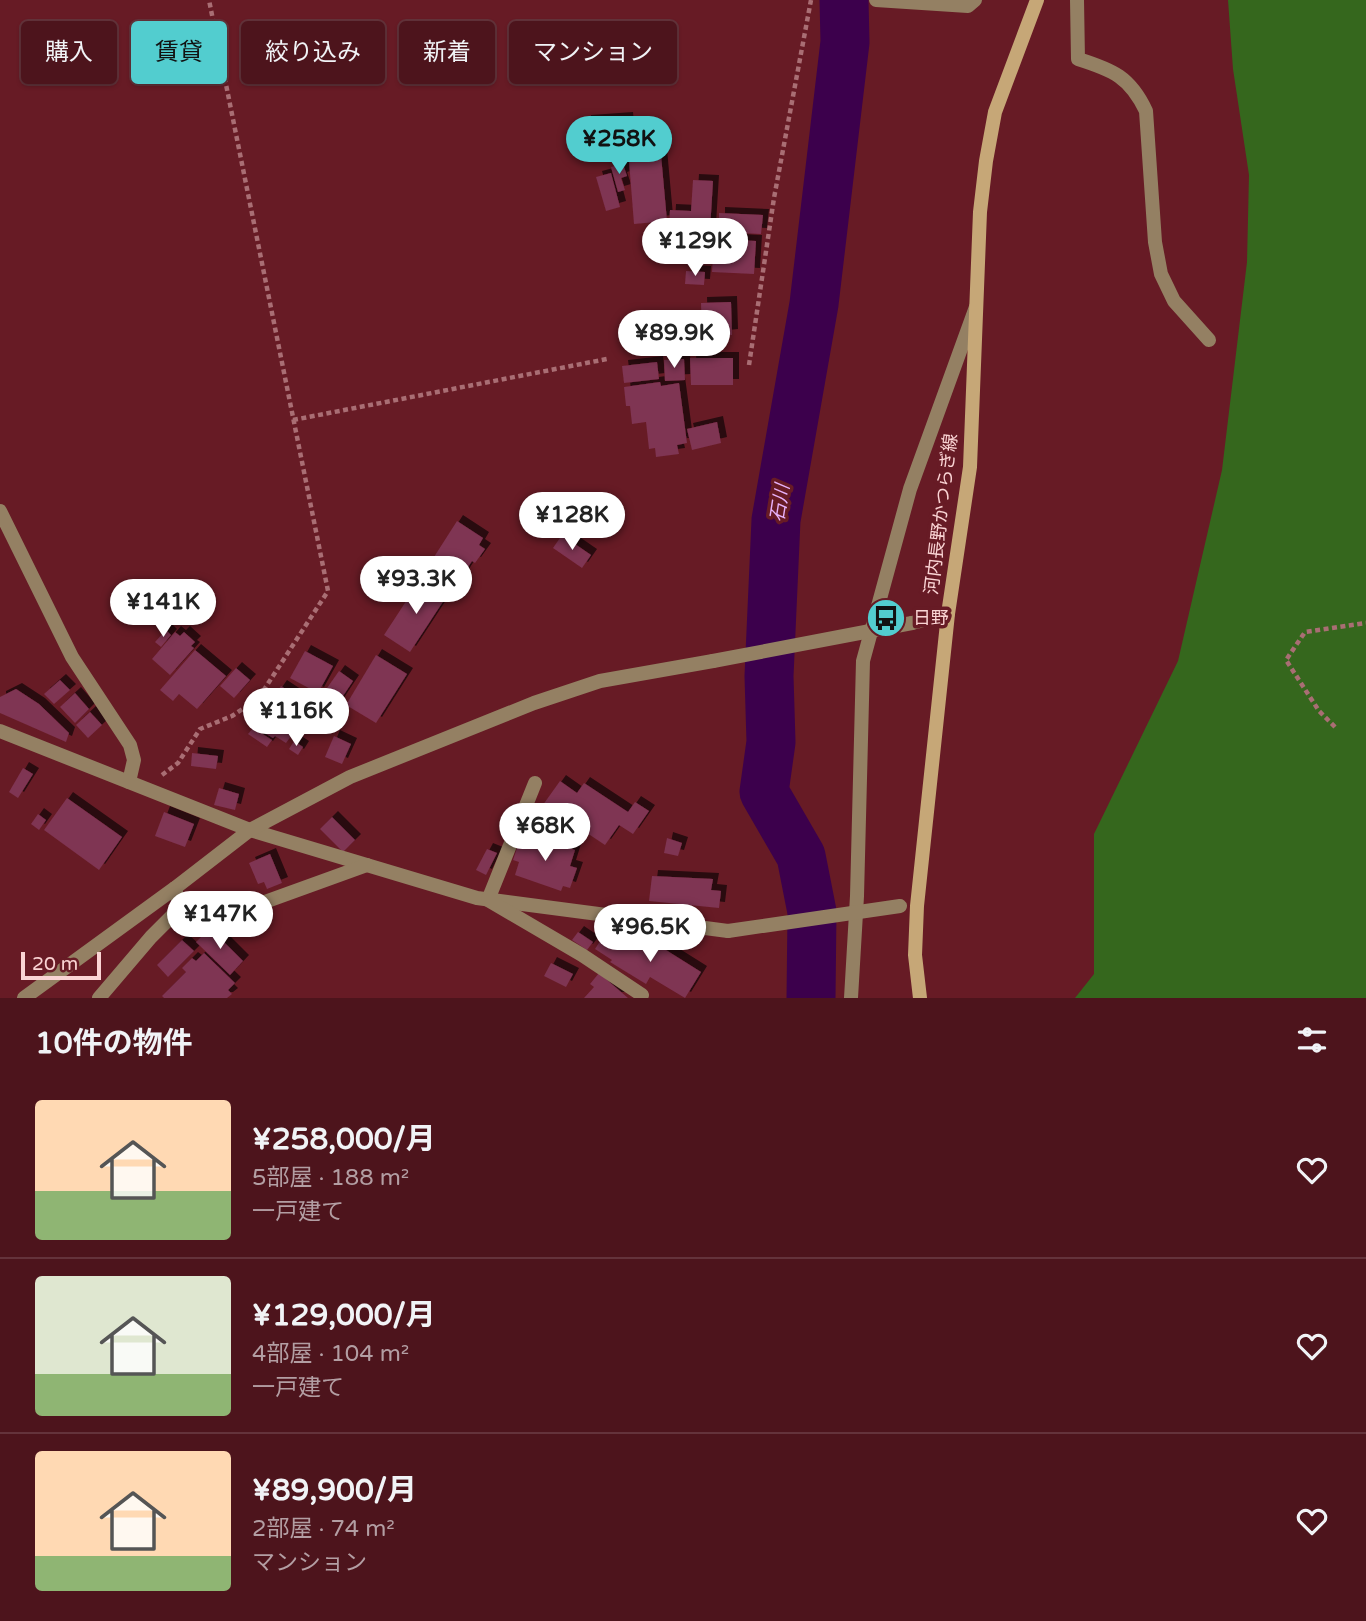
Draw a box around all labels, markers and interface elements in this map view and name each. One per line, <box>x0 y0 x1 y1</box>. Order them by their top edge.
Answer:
chip: 購入 <box>21 21 117 84</box>
chip: 賃貸 <box>131 21 227 84</box>
chip: 絞り込み <box>241 21 385 84</box>
chip: 新着 <box>399 21 495 84</box>
chip: マンション <box>509 21 677 84</box>
pin: ¥258K <box>570 116 668 176</box>
text: ¥258K <box>582 125 656 153</box>
pin: ¥129K <box>646 218 744 278</box>
text: ¥129K <box>658 227 732 255</box>
pin: ¥89.9K <box>617 310 731 370</box>
text: ¥89.9K <box>634 319 714 347</box>
street label: 河内長野かつらぎ線 <box>920 432 962 596</box>
water label: 石川 <box>766 481 794 523</box>
pin: ¥128K <box>523 492 621 552</box>
text: ¥128K <box>535 501 609 529</box>
pin: ¥93.3K <box>359 556 473 616</box>
text: ¥93.3K <box>376 565 456 593</box>
pin: ¥141K <box>114 580 212 639</box>
text: ¥141K <box>126 588 200 616</box>
bus stop icon: 日野 <box>865 597 907 639</box>
place label: 日野 <box>913 607 949 629</box>
pin: ¥116K <box>247 688 345 748</box>
text: ¥116K <box>259 697 333 725</box>
pin: ¥68K <box>504 804 586 863</box>
text: ¥68K <box>515 812 575 840</box>
pin: ¥147K <box>171 892 269 951</box>
text: ¥147K <box>183 900 257 928</box>
pin: ¥96.5K <box>593 904 707 964</box>
text: ¥96.5K <box>610 913 690 941</box>
scale bar <box>21 949 102 981</box>
text: 20 m <box>32 953 78 975</box>
icon: filters <box>1293 1021 1331 1059</box>
text: 10件の物件 <box>35 1025 193 1062</box>
text: ¥258,000/月 <box>252 1121 436 1158</box>
icon: home <box>91 1128 175 1212</box>
icon: heart <box>1293 1151 1331 1189</box>
text: 5部屋 · 188 m² <box>252 1164 409 1192</box>
text: 一戸建て <box>252 1198 344 1226</box>
text: ¥129,000/月 <box>252 1297 436 1334</box>
icon: home <box>91 1304 175 1388</box>
icon: heart <box>1293 1327 1331 1365</box>
text: 4部屋 · 104 m² <box>252 1340 409 1368</box>
text: 一戸建て <box>252 1374 344 1402</box>
text: ¥89,900/月 <box>252 1472 417 1509</box>
icon: home <box>91 1479 175 1563</box>
icon: heart <box>1293 1502 1331 1540</box>
text: 2部屋 · 74 m² <box>252 1515 395 1543</box>
text: マンション <box>252 1549 367 1577</box>

